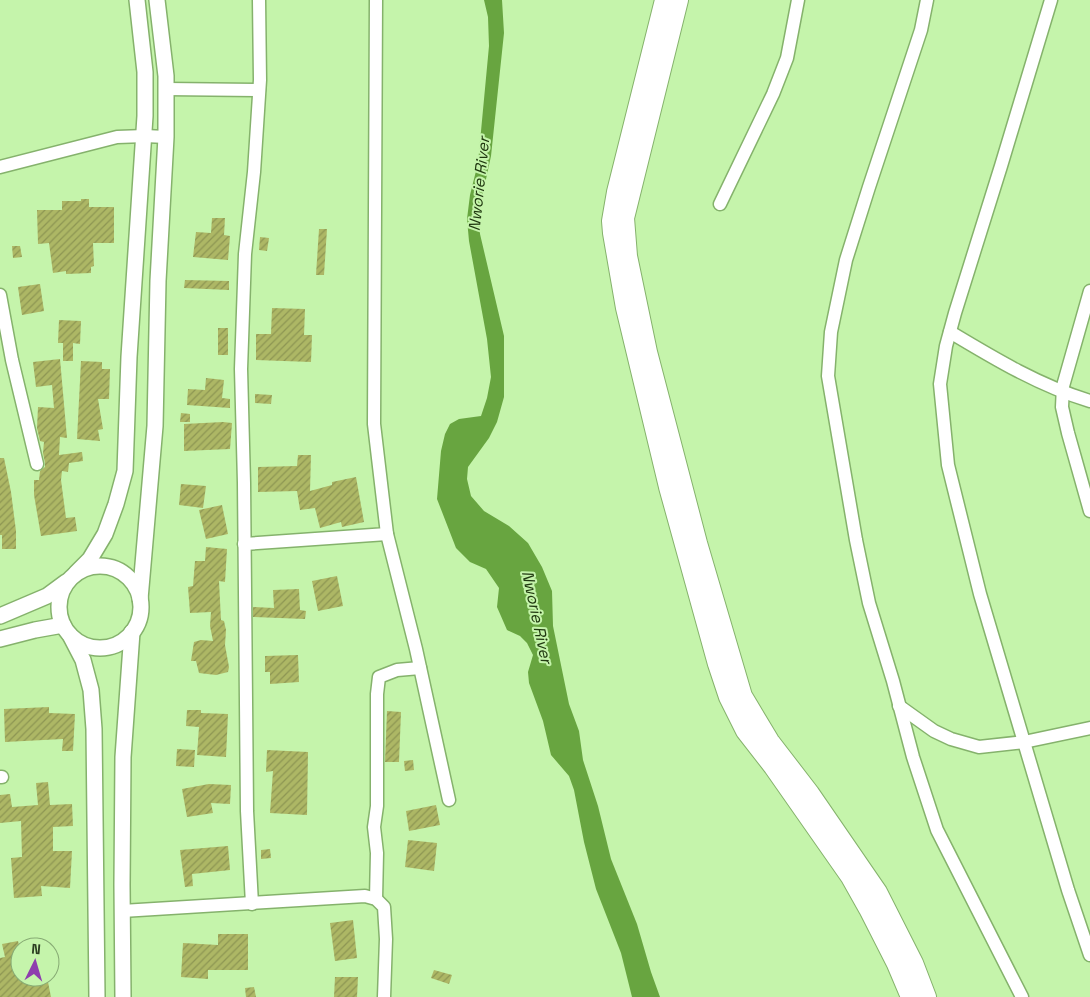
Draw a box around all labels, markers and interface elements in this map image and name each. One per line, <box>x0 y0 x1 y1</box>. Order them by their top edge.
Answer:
water label: Nworie River <box>464 134 495 232</box>
water label: Nworie River <box>517 569 558 667</box>
north arrow <box>10 937 60 987</box>
text: N <box>31 940 42 958</box>

